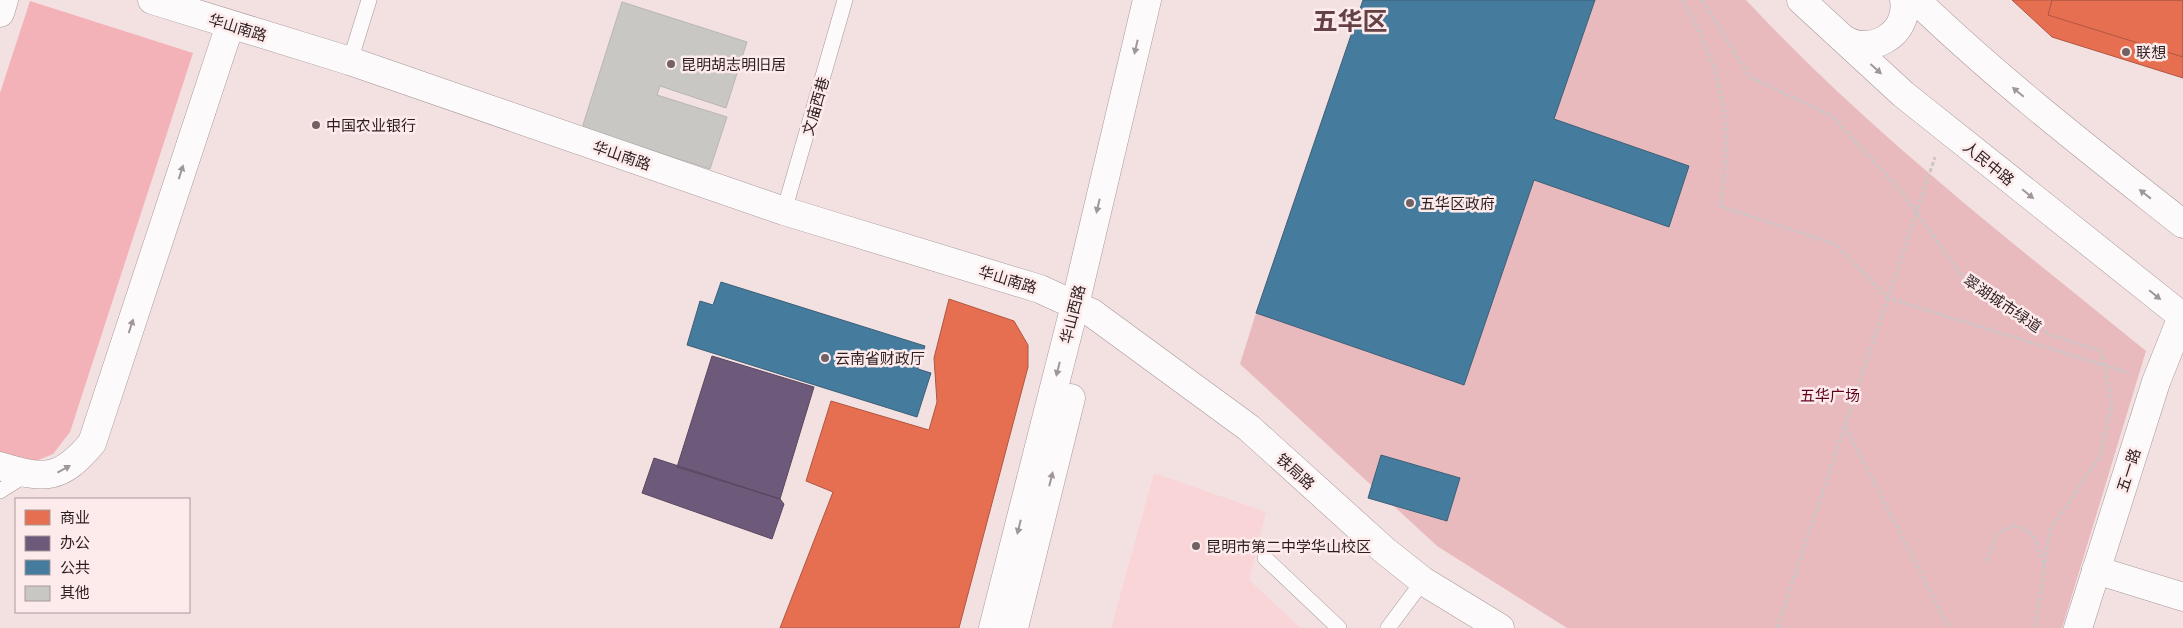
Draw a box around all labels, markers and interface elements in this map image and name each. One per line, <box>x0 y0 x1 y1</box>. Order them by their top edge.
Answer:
district label: 五华区 <box>1312 5 1388 35</box>
street label: 华山南路 <box>207 10 269 44</box>
one-way arrow <box>1132 40 1140 55</box>
place label: 联想 <box>2136 43 2166 61</box>
marker: 联想 <box>2120 46 2132 58</box>
place label: 昆明胡志明旧居 <box>681 55 786 73</box>
marker: 昆明胡志明旧居 <box>665 58 677 70</box>
one-way arrow <box>1869 63 1881 75</box>
street label: 文庙西巷 <box>798 75 832 137</box>
one-way arrow <box>2012 86 2025 97</box>
place label: 中国农业银行 <box>326 116 416 134</box>
marker: 中国农业银行 <box>310 119 322 131</box>
street label: 华山南路 <box>591 137 653 173</box>
street label: 人民中路 <box>1960 137 2018 189</box>
one-way arrow <box>178 164 186 179</box>
one-way arrow <box>2139 188 2152 199</box>
one-way arrow <box>2022 189 2035 200</box>
place label: 五华区政府 <box>1420 194 1495 212</box>
marker: 五华区政府 <box>1404 197 1416 209</box>
one-way arrow <box>1094 198 1102 213</box>
street label: 华山南路 <box>977 262 1039 296</box>
street label: 翠湖城市绿道 <box>1961 270 2045 336</box>
street label: 华山西路 <box>1056 283 1088 345</box>
one-way arrow <box>2149 290 2162 301</box>
one-way arrow <box>127 318 135 333</box>
place label: 云南省财政厅 <box>835 349 925 367</box>
marker: 云南省财政厅 <box>819 352 831 364</box>
one-way arrow <box>1054 362 1062 377</box>
park label: 五华广场 <box>1800 386 1860 404</box>
street label: 五一路 <box>2112 446 2144 494</box>
street label: 铁局路 <box>1273 449 1319 493</box>
one-way arrow <box>57 465 70 474</box>
one-way arrow <box>1047 471 1055 486</box>
legend <box>15 498 190 613</box>
text: 商业 <box>60 508 90 526</box>
one-way arrow <box>1014 519 1022 534</box>
text: 办公 <box>60 533 90 551</box>
place label: 昆明市第二中学华山校区 <box>1206 537 1371 555</box>
marker: 昆明市第二中学华山校区 <box>1190 540 1202 552</box>
text: 公共 <box>60 558 90 576</box>
text: 其他 <box>60 583 90 601</box>

